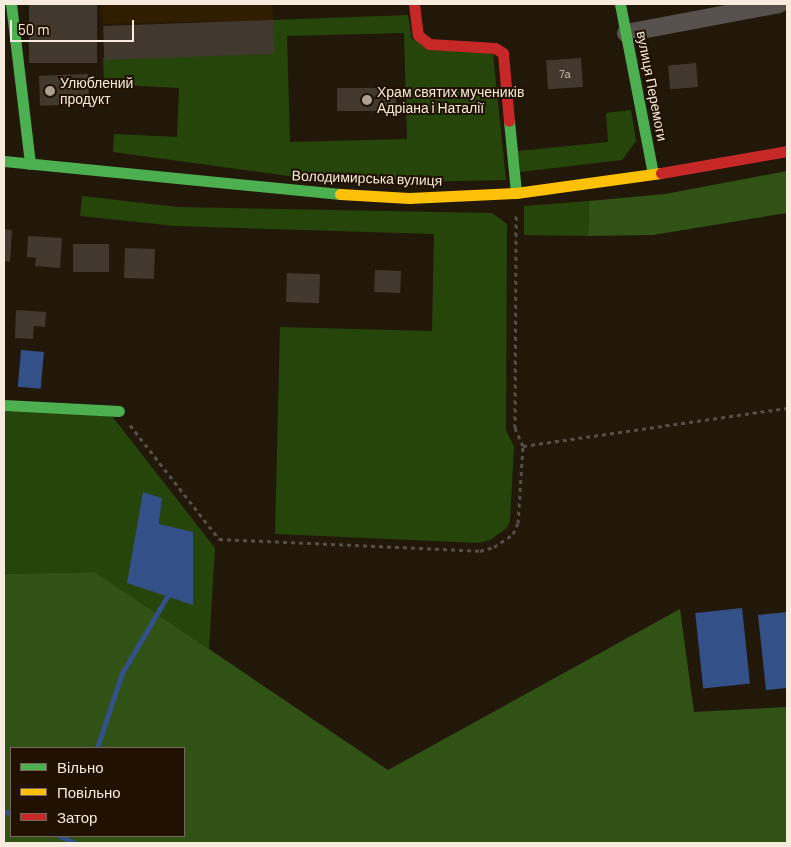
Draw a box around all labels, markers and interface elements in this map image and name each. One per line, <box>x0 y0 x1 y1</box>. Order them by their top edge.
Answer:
scale bar <box>12 10 136 42</box>
text: 50 m <box>18 20 50 38</box>
street label: вулиця Перемоги <box>633 29 671 143</box>
house number: 7а <box>559 67 571 81</box>
place label: Улюблений продукт <box>60 75 133 108</box>
place label: Храм святих мучеників Адріана і Наталії <box>377 84 524 116</box>
marker: Улюблений продукт <box>44 85 56 97</box>
marker: Храм святих мучеників Адріана і Наталії <box>361 94 373 106</box>
street label: Володимирська вулиця <box>291 167 443 189</box>
legend <box>10 747 185 837</box>
text: Вільно <box>57 758 104 776</box>
text: Повільно <box>57 783 121 801</box>
text: Затор <box>57 808 97 826</box>

